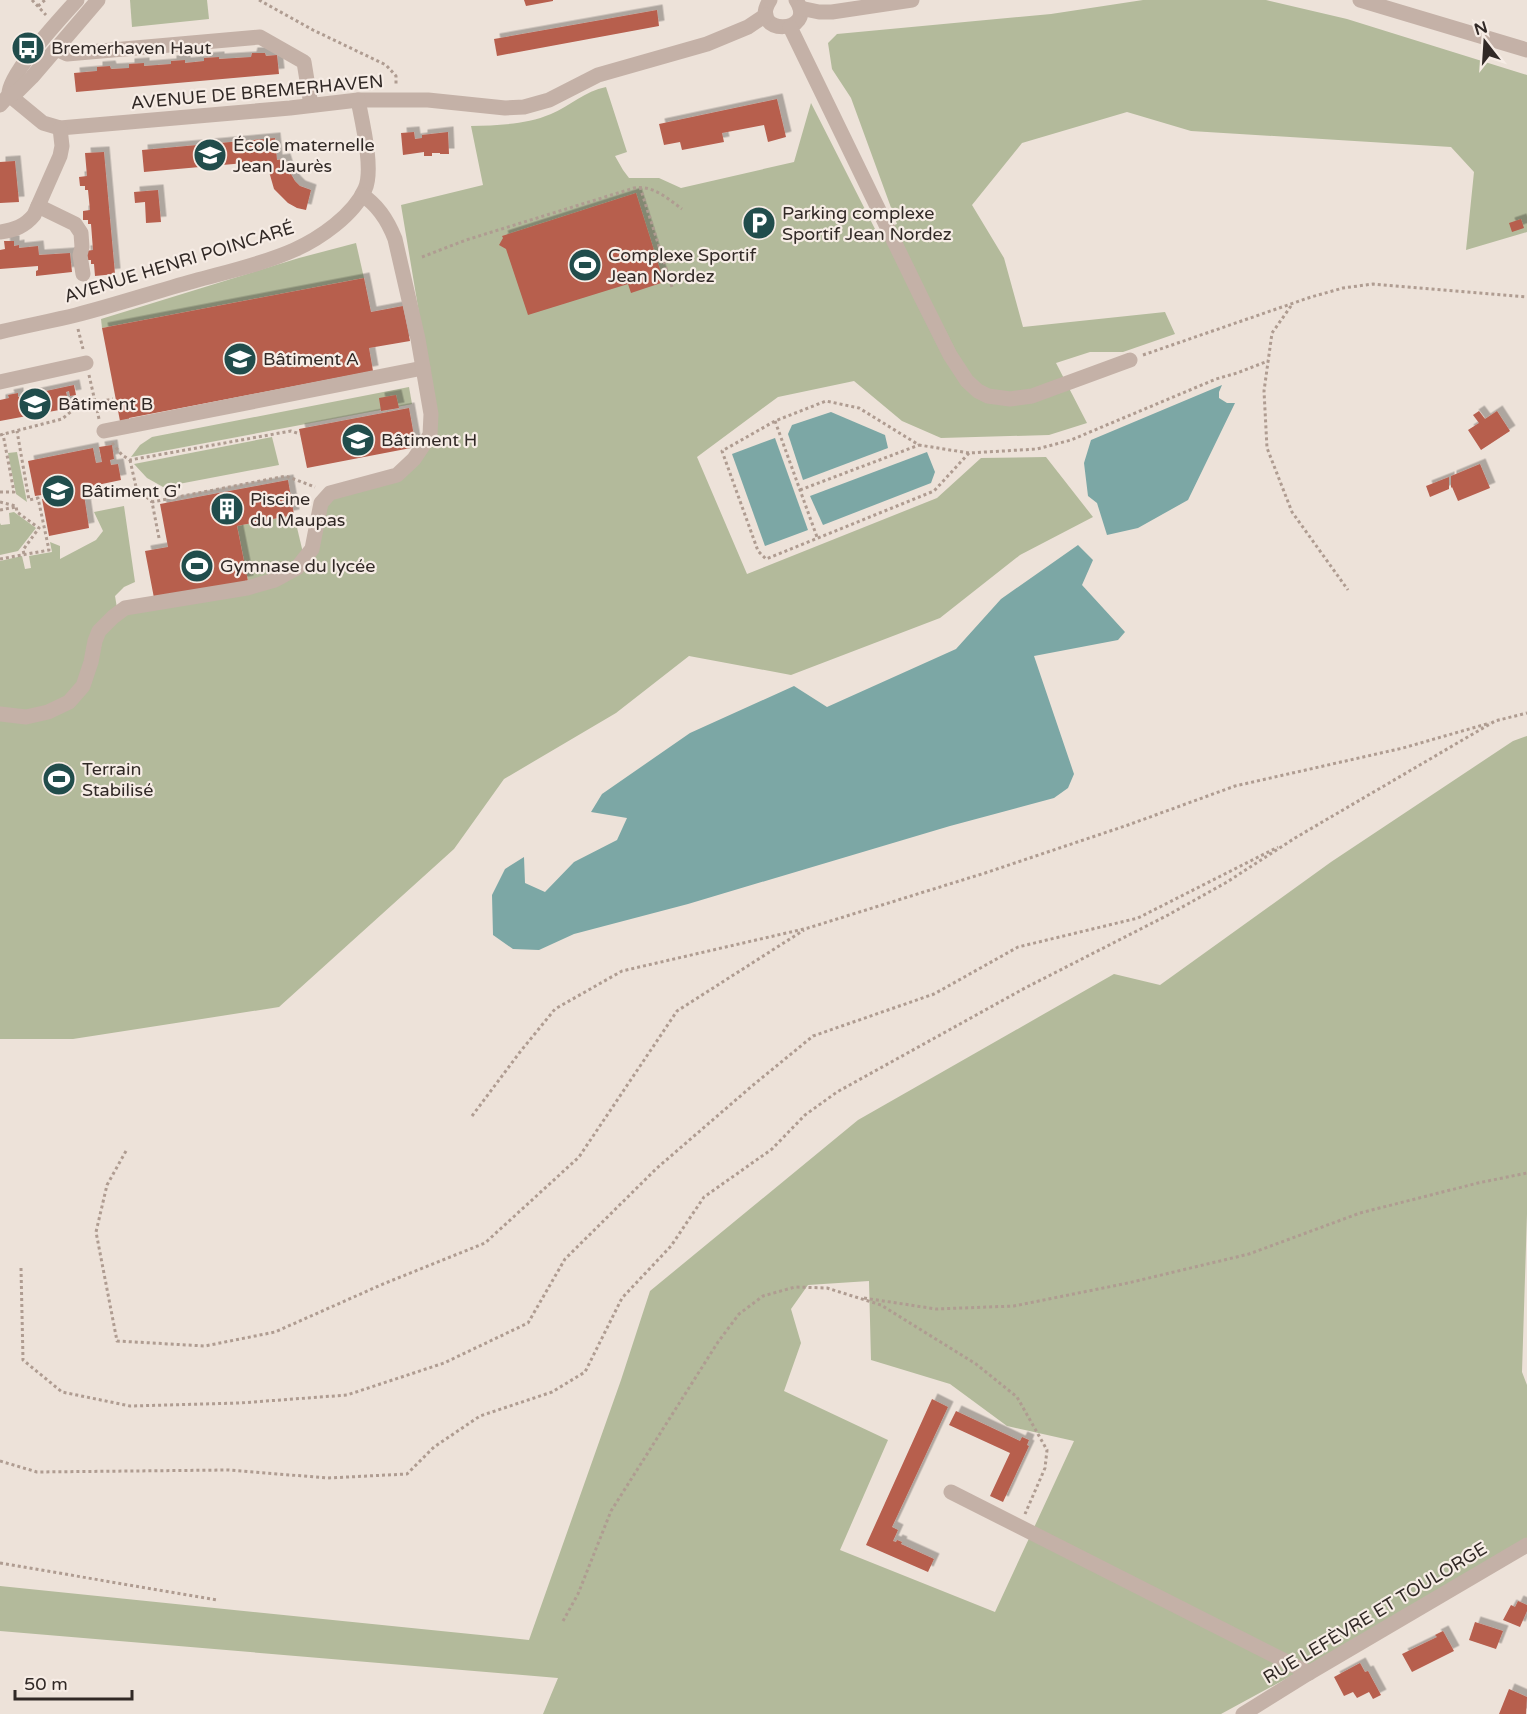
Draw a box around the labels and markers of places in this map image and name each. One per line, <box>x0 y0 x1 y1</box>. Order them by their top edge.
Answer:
bus stop icon: Bremerhaven Haut <box>10 30 46 66</box>
place label: Bremerhaven Haut <box>51 37 212 59</box>
place label: École maternelle Jean Jaurès <box>233 134 375 177</box>
school or university icon: École maternelle Jean Jaurès <box>192 137 228 173</box>
place label: Parking complexe Sportif Jean Nordez <box>782 202 952 245</box>
parking icon: Parking complexe Sportif Jean Nordez <box>741 205 777 241</box>
place label: Complexe Sportif Jean Nordez <box>608 244 756 287</box>
sports icon: Complexe Sportif Jean Nordez <box>567 247 603 283</box>
school or university icon: Bâtiment A <box>222 341 258 377</box>
place label: Bâtiment A <box>263 348 359 370</box>
school or university icon: Bâtiment B <box>17 386 53 422</box>
place label: Bâtiment B <box>58 393 153 415</box>
school or university icon: Bâtiment H <box>340 422 376 458</box>
place label: Bâtiment H <box>381 429 477 451</box>
school or university icon: Bâtiment G' <box>40 473 76 509</box>
place label: Bâtiment G' <box>81 480 181 502</box>
place label: Piscine du Maupas <box>250 488 346 531</box>
building icon: Piscine du Maupas <box>209 491 245 527</box>
sports icon: Gymnase du lycée <box>179 548 215 584</box>
place label: Gymnase du lycée <box>220 555 375 577</box>
place label: Terrain Stabilisé <box>82 758 153 801</box>
sports icon: Terrain Stabilisé <box>41 761 77 797</box>

